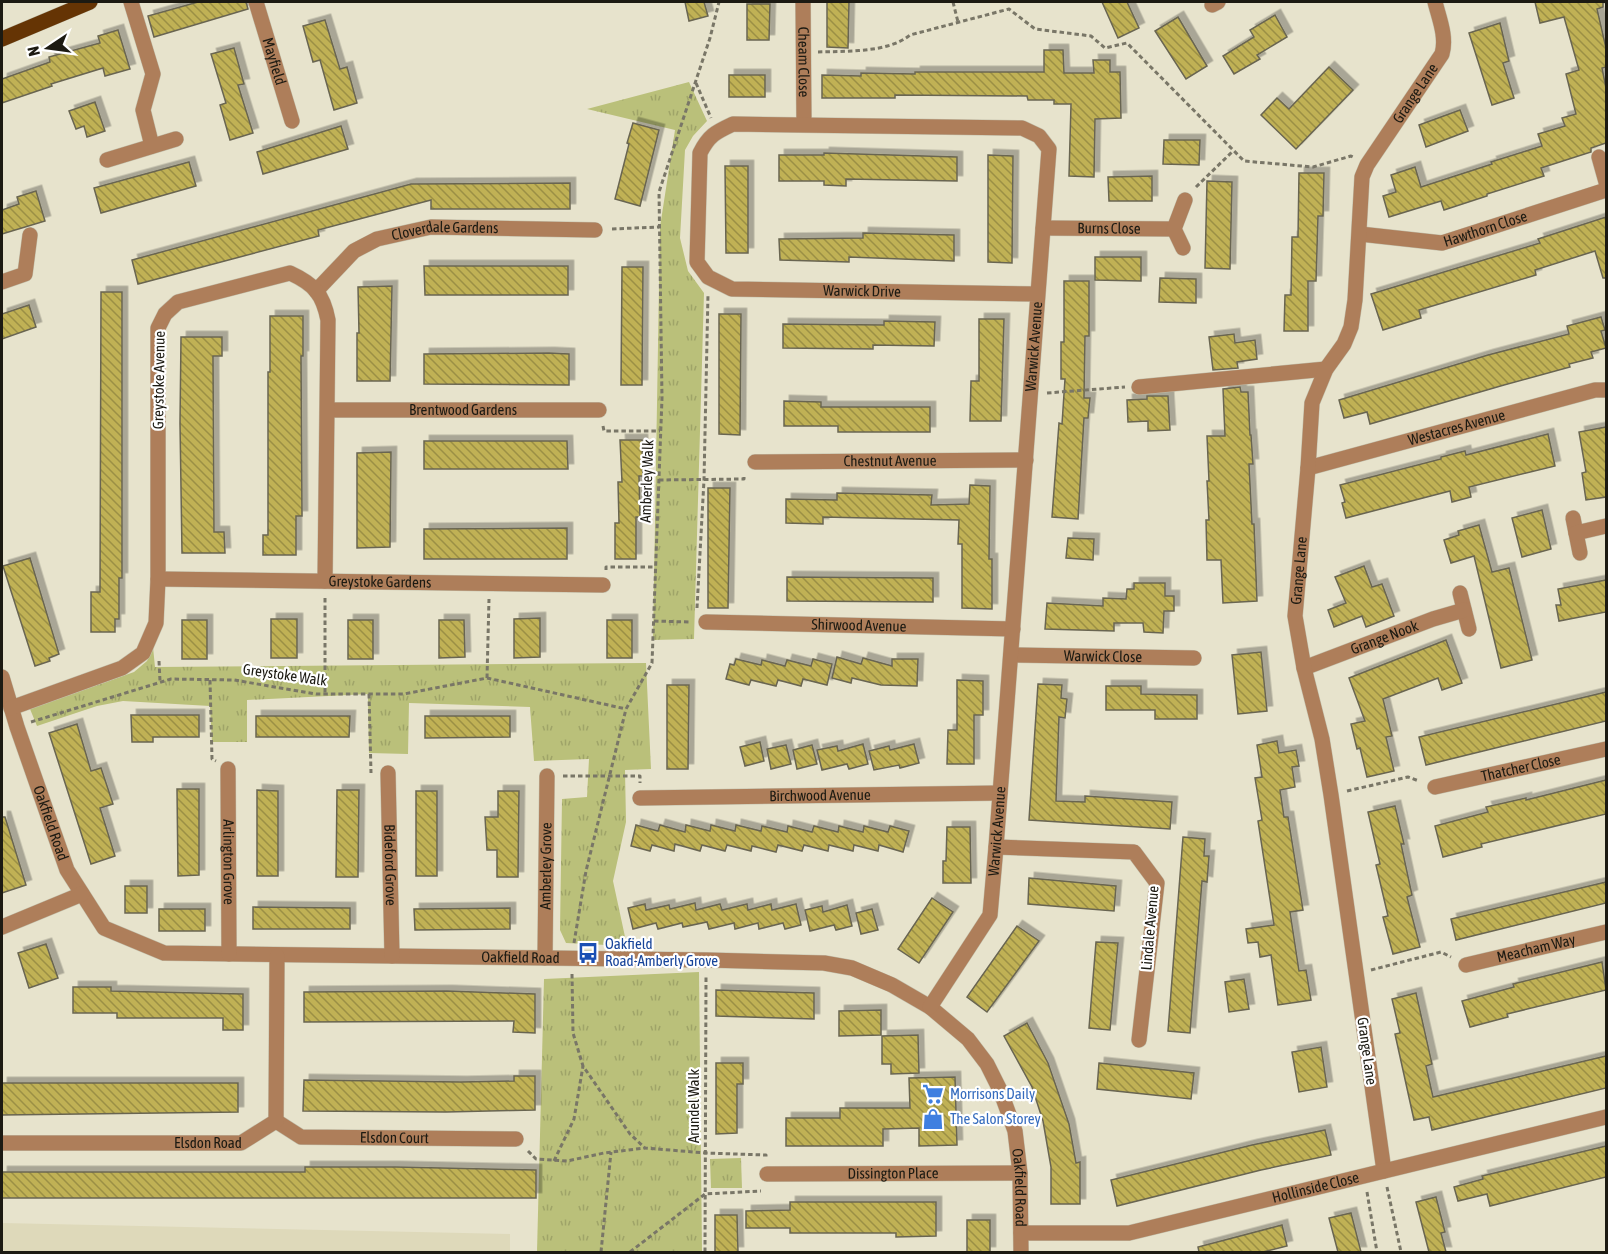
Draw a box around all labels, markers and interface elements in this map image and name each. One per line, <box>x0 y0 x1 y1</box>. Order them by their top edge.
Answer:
north arrow <box>18 18 78 78</box>
street label: Cheam Close <box>795 27 813 97</box>
street label: Mayfield <box>259 35 290 87</box>
text: N <box>24 45 43 58</box>
street label: Grange Lane <box>1389 60 1441 126</box>
street label: Hawthorn Close <box>1441 207 1529 250</box>
street label: Cloverdale Gardens <box>390 218 498 244</box>
street label: Burns Close <box>1077 219 1141 237</box>
street label: Warwick Drive <box>823 281 901 300</box>
street label: Warwick Avenue <box>1022 301 1045 392</box>
street label: Greystoke Avenue <box>149 330 168 429</box>
street label: Brentwood Gardens <box>409 401 517 418</box>
street label: Westacres Avenue <box>1406 406 1507 448</box>
street label: Amberley Walk <box>637 439 656 523</box>
street label: Chestnut Avenue <box>843 452 937 469</box>
street label: Grange Lane <box>1287 536 1310 605</box>
street label: Greystoke Gardens <box>328 572 432 591</box>
street label: Shirwood Avenue <box>811 615 907 635</box>
street label: Grange Nook <box>1348 616 1421 658</box>
street label: Warwick Close <box>1064 647 1142 665</box>
street label: Greystoke Walk <box>242 660 329 689</box>
street label: Thatcher Close <box>1480 750 1562 784</box>
street label: Oakfield Road <box>30 783 72 863</box>
street label: Warwick Avenue <box>984 785 1009 877</box>
street label: Birchwood Avenue <box>769 786 871 804</box>
street label: Arlington Grove <box>220 819 238 905</box>
street label: Amberley Grove <box>537 822 554 910</box>
street label: Bideford Grove <box>381 824 400 906</box>
street label: Lindale Avenue <box>1137 885 1162 971</box>
street label: Meacham Way <box>1495 931 1577 965</box>
place label: Oakfield Road-Amberly Grove <box>605 935 718 969</box>
bus stop icon: Oakfield Road-Amberly Grove <box>576 941 600 965</box>
street label: Oakfield Road <box>481 948 560 966</box>
street label: Grange Lane <box>1354 1016 1381 1086</box>
street label: Arundel Walk <box>685 1068 702 1143</box>
supermarket icon: Morrisons Daily <box>921 1082 945 1106</box>
place label: Morrisons Daily <box>950 1085 1035 1102</box>
shop icon: The Salon Storey <box>921 1107 945 1131</box>
place label: The Salon Storey <box>950 1110 1041 1127</box>
street label: Elsdon Court <box>360 1129 429 1146</box>
street label: Elsdon Road <box>174 1134 242 1151</box>
street label: Oakfield Road <box>1009 1147 1030 1227</box>
street label: Dissington Place <box>848 1164 939 1182</box>
street label: Hollinside Close <box>1270 1168 1361 1206</box>

